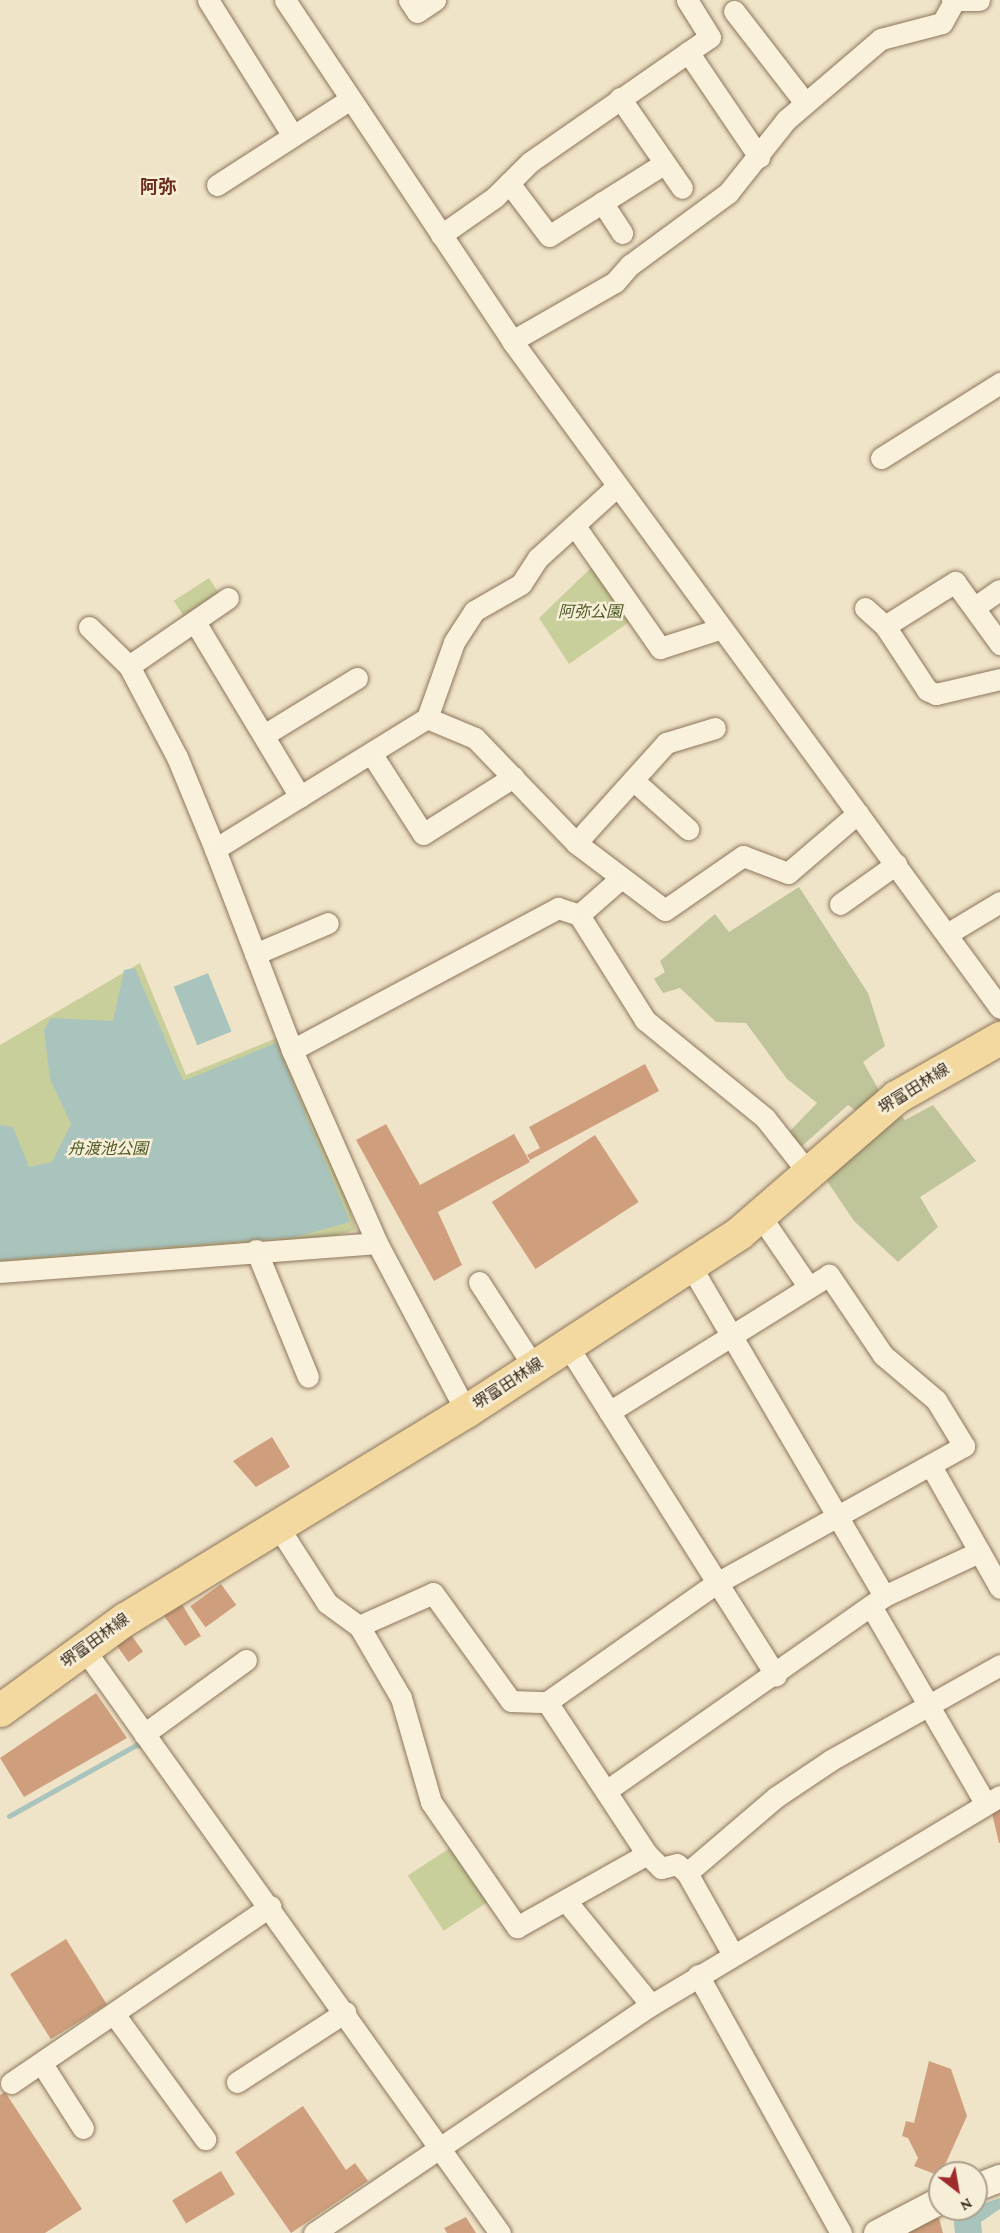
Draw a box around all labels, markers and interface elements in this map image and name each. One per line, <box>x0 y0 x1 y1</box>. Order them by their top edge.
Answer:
district label: 阿弥 <box>140 176 176 198</box>
park label: 阿弥公園 <box>558 602 622 622</box>
street label: 堺富田林線 <box>875 1060 953 1118</box>
park label: 舟渡池公園 <box>68 1139 148 1159</box>
street label: 堺富田林線 <box>469 1354 547 1414</box>
street label: 堺富田林線 <box>57 1610 133 1672</box>
north arrow <box>928 2161 988 2221</box>
text: N <box>957 2195 976 2215</box>

